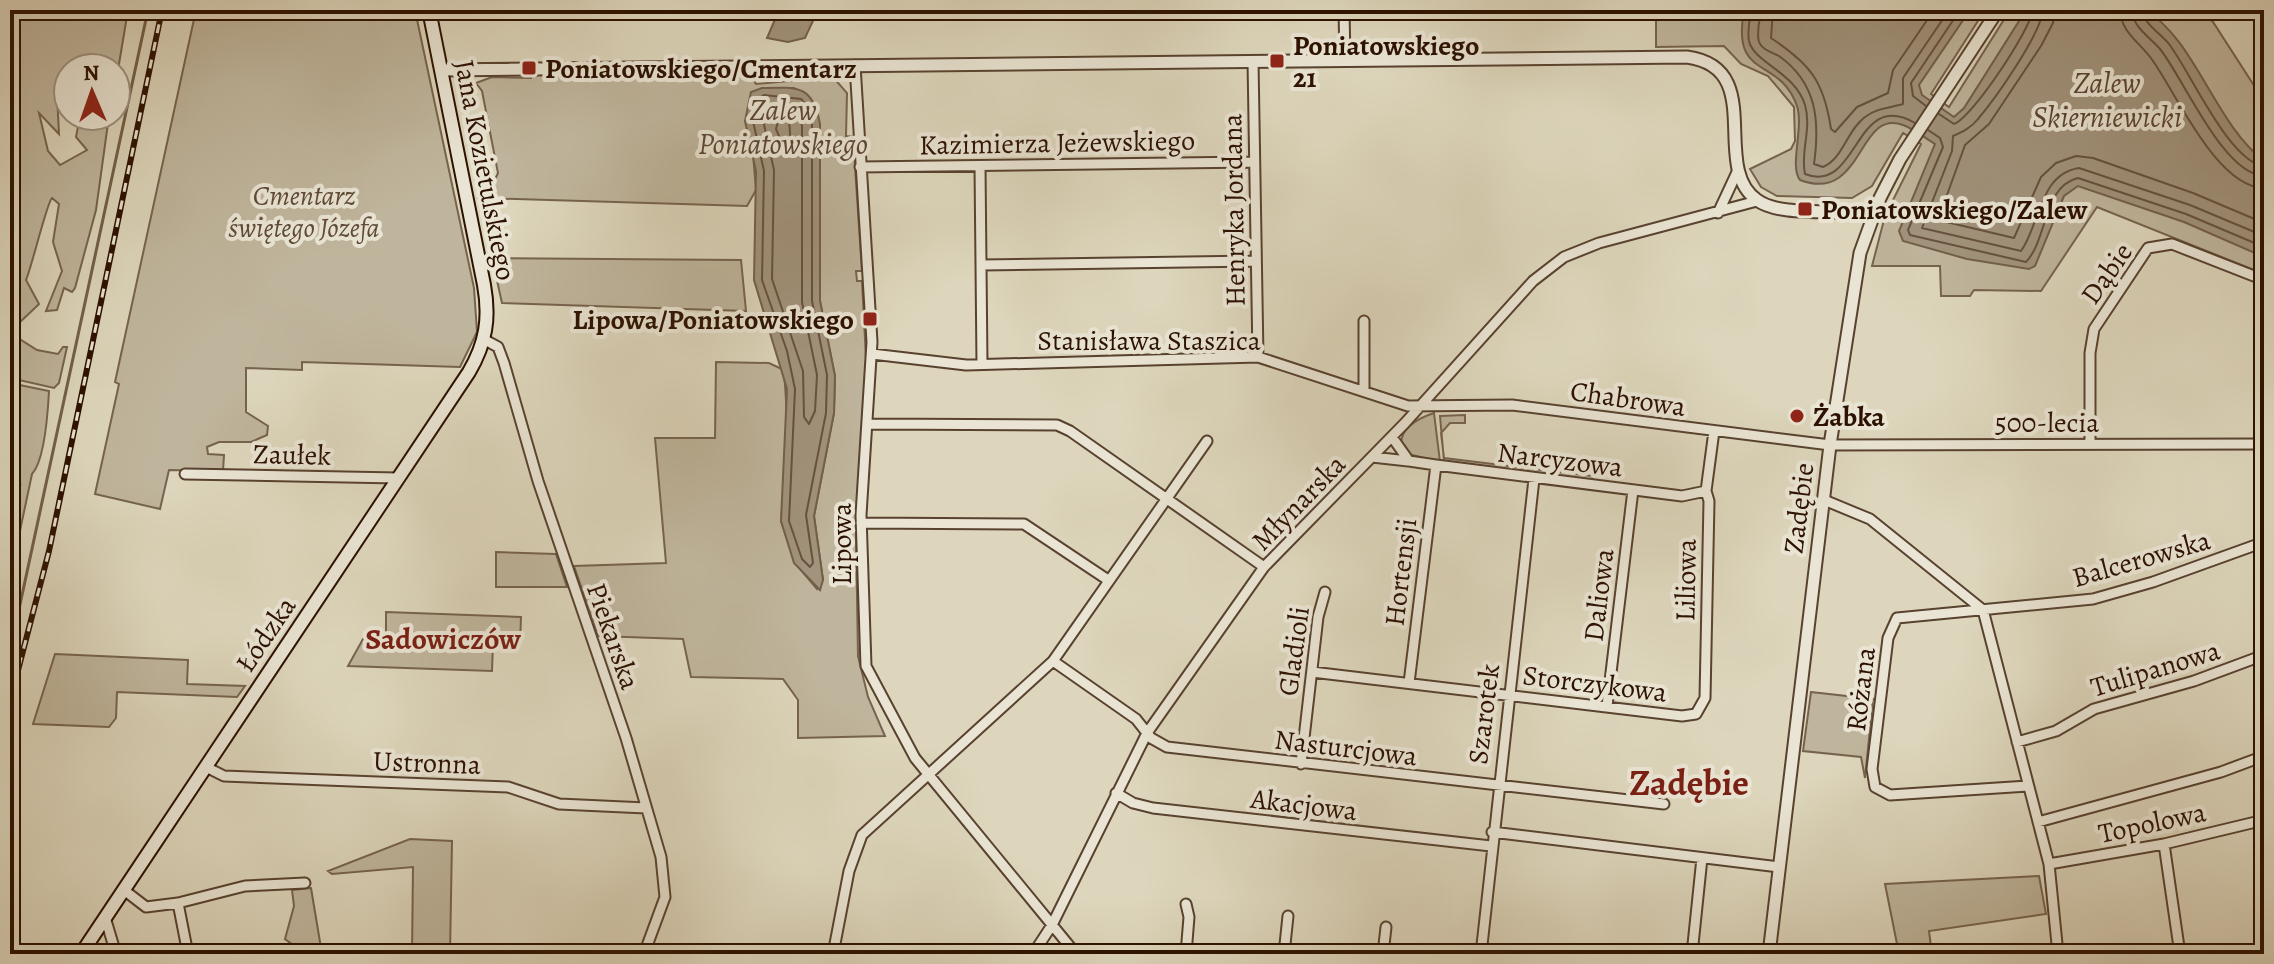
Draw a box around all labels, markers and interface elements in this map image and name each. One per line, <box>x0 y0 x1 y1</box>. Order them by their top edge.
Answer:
place label: Poniatowskiego 21 <box>1293 27 1479 97</box>
place label: Poniatowskiego/Cmentarz <box>545 50 857 88</box>
north arrow <box>52 52 132 132</box>
marker: Poniatowskiego 21 <box>1268 52 1286 70</box>
street label: Jana Kozietulskiego <box>445 57 525 284</box>
text: N <box>83 58 100 88</box>
marker: Poniatowskiego/Cmentarz <box>520 59 538 77</box>
water label: Zalew Skierniewicki <box>2032 63 2182 137</box>
water label: Zalew Poniatowskiego <box>698 90 868 164</box>
street label: Henryka Jordana <box>1213 113 1255 307</box>
street label: Kazimierza Jeżewskiego <box>919 122 1195 164</box>
park label: Cmentarz świętego Józefa <box>229 177 379 247</box>
place label: Poniatowskiego/Zalew <box>1821 191 2088 229</box>
marker: Poniatowskiego/Zalew <box>1796 200 1814 218</box>
street label: Dąbie <box>2072 235 2142 312</box>
place label: Lipowa/Poniatowskiego <box>572 301 854 339</box>
marker: Lipowa/Poniatowskiego <box>861 310 879 328</box>
street label: Stanisława Staszica <box>1037 322 1261 360</box>
street label: Chabrowa <box>1568 372 1688 426</box>
place label: Żabka <box>1813 398 1885 436</box>
street label: 500-lecia <box>1995 404 2099 442</box>
marker: Żabka <box>1788 407 1806 425</box>
street label: Narcyzowa <box>1495 433 1625 487</box>
street label: Zaułek <box>253 435 331 475</box>
street label: Młynarska <box>1243 446 1354 559</box>
street label: Zadębie <box>1775 461 1823 556</box>
street label: Lipowa <box>823 503 861 585</box>
street label: Hortensji <box>1376 516 1426 628</box>
street label: Balcerowska <box>2068 521 2215 597</box>
street label: Liliowa <box>1666 538 1706 622</box>
street label: Daliowa <box>1574 547 1624 644</box>
street label: Piekarska <box>577 578 649 695</box>
street label: Łódzka <box>227 589 305 680</box>
street label: Gladioli <box>1269 604 1319 698</box>
district label: Sadowiczów <box>365 619 522 659</box>
street label: Tulipanowa <box>2086 631 2225 707</box>
street label: Różana <box>1837 645 1885 733</box>
street label: Storczykowa <box>1521 656 1669 712</box>
street label: Szarotek <box>1459 662 1509 766</box>
street label: Nasturcjowa <box>1272 720 1419 776</box>
street label: Ustronna <box>372 742 481 784</box>
district label: Zadębie <box>1629 758 1749 807</box>
street label: Akacjowa <box>1248 779 1359 830</box>
street label: Topolowa <box>2095 793 2209 853</box>

